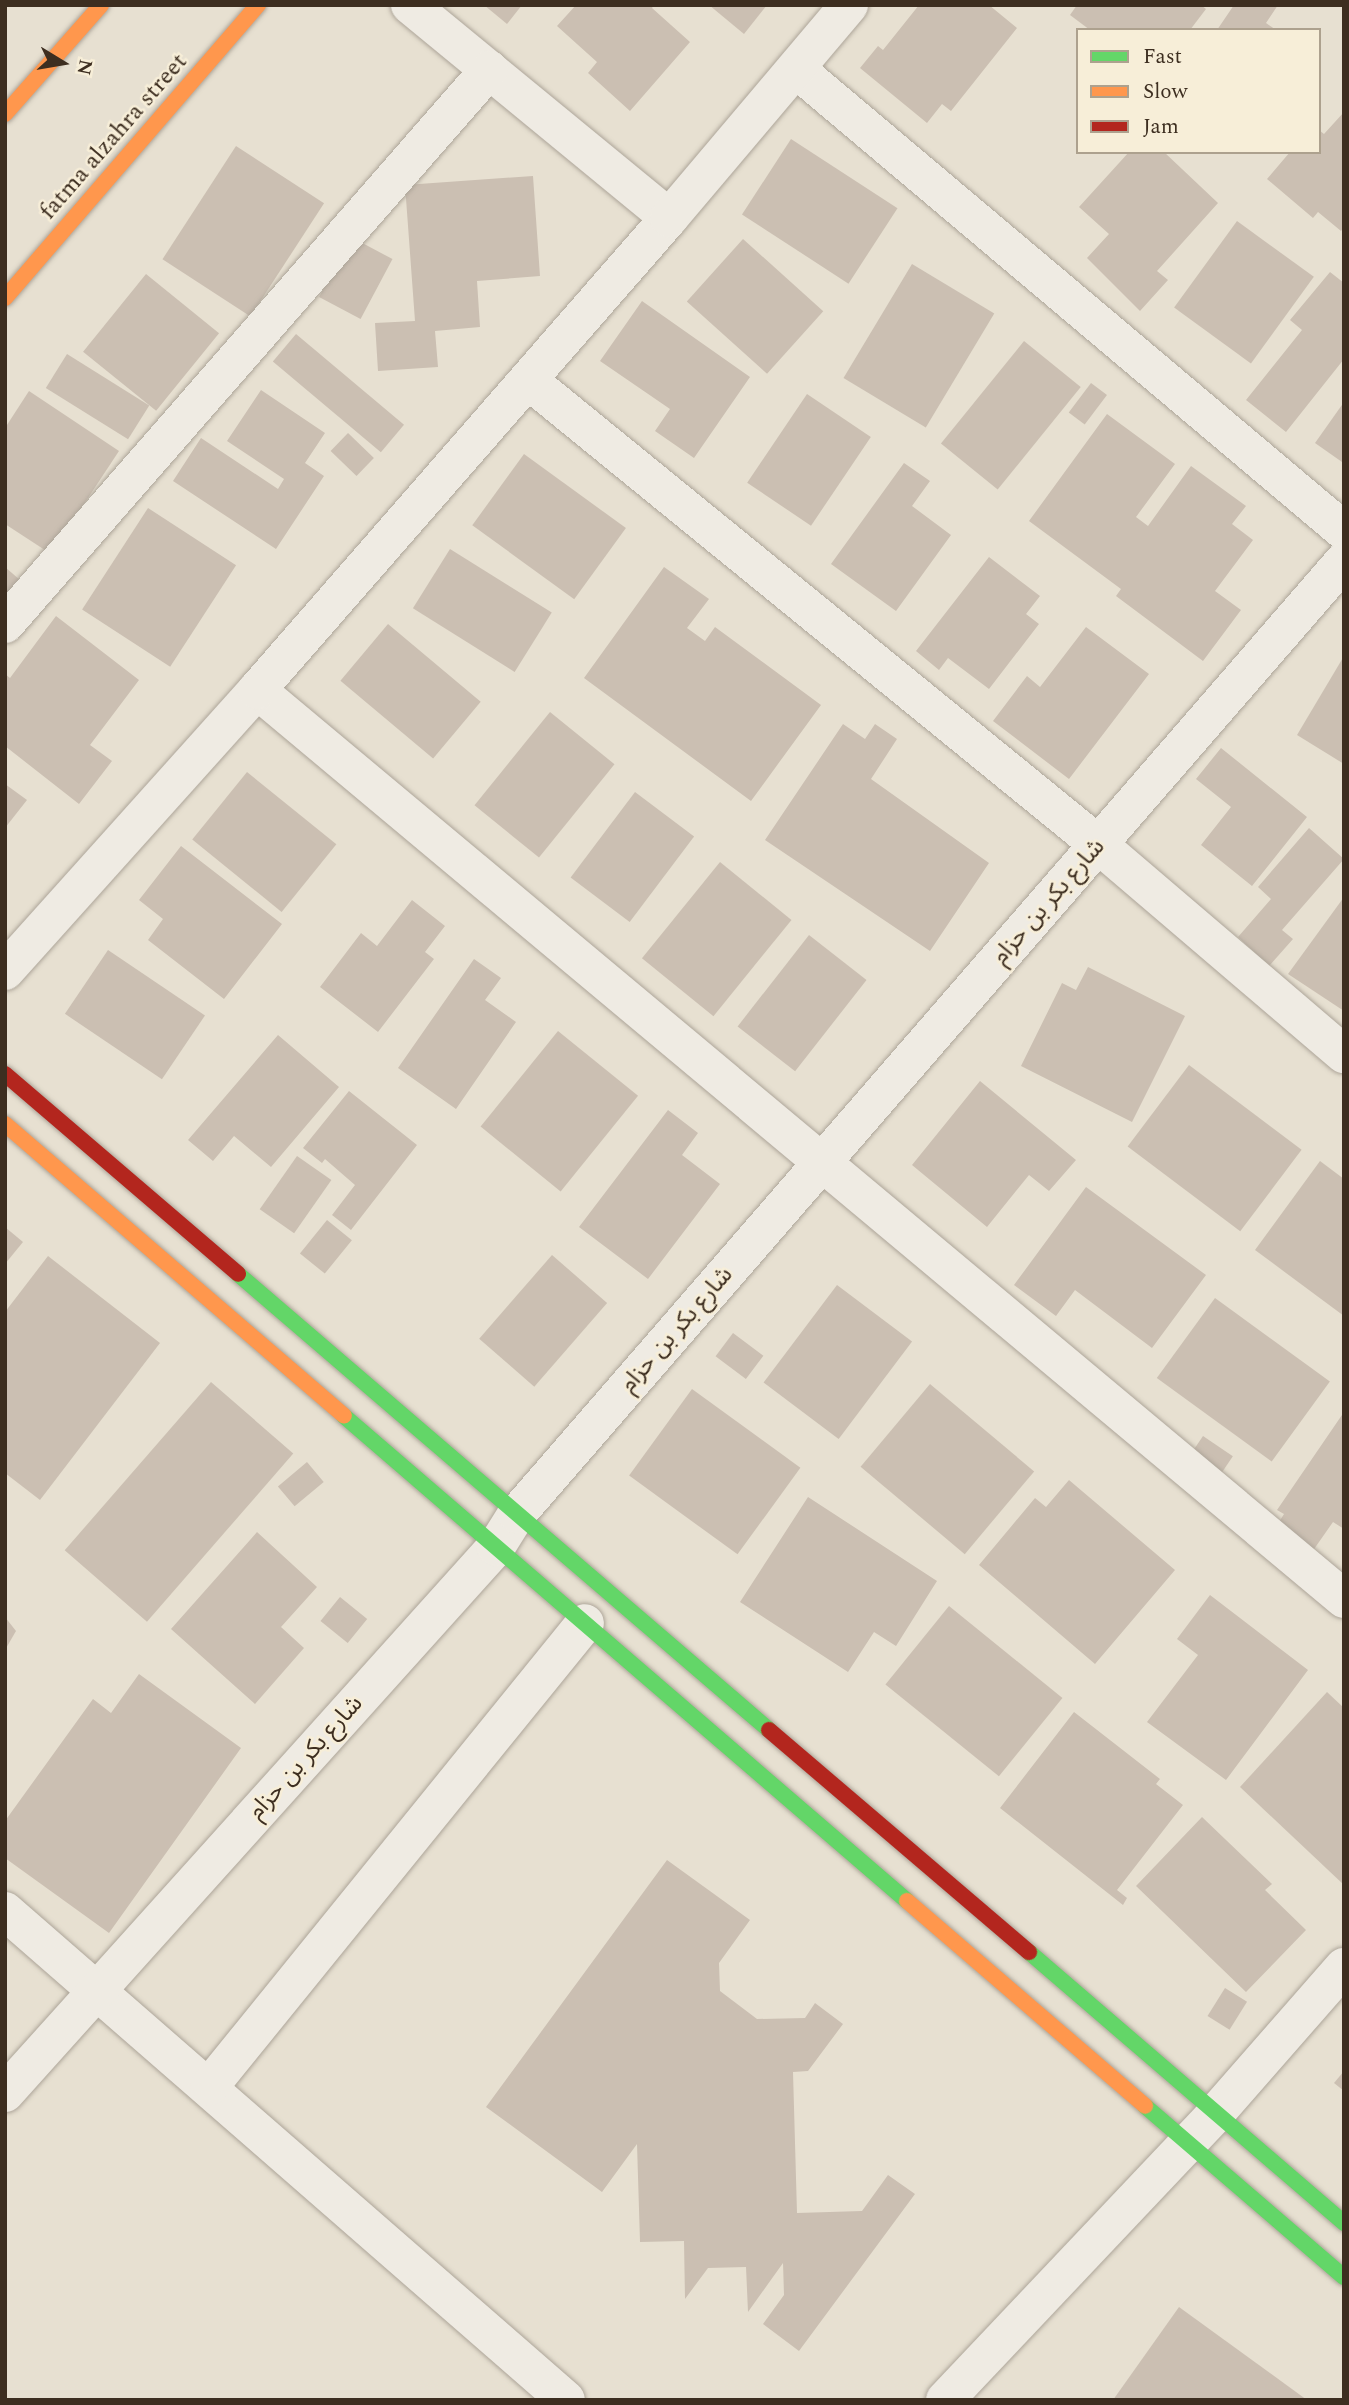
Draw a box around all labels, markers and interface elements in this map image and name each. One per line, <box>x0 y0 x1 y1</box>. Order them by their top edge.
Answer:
north arrow <box>28 28 98 98</box>
legend <box>1076 28 1321 154</box>
text: Fast <box>1143 41 1182 73</box>
street label: fatma alzahra street <box>34 48 194 226</box>
text: N <box>68 57 100 77</box>
text: Slow <box>1143 76 1187 108</box>
text: Jam <box>1143 111 1179 143</box>
street label: شارع بكر بن حزام <box>987 833 1111 971</box>
street label: شارع بكر بن حزام <box>615 1261 739 1399</box>
street label: شارع بكر بن حزام <box>243 1690 369 1826</box>

